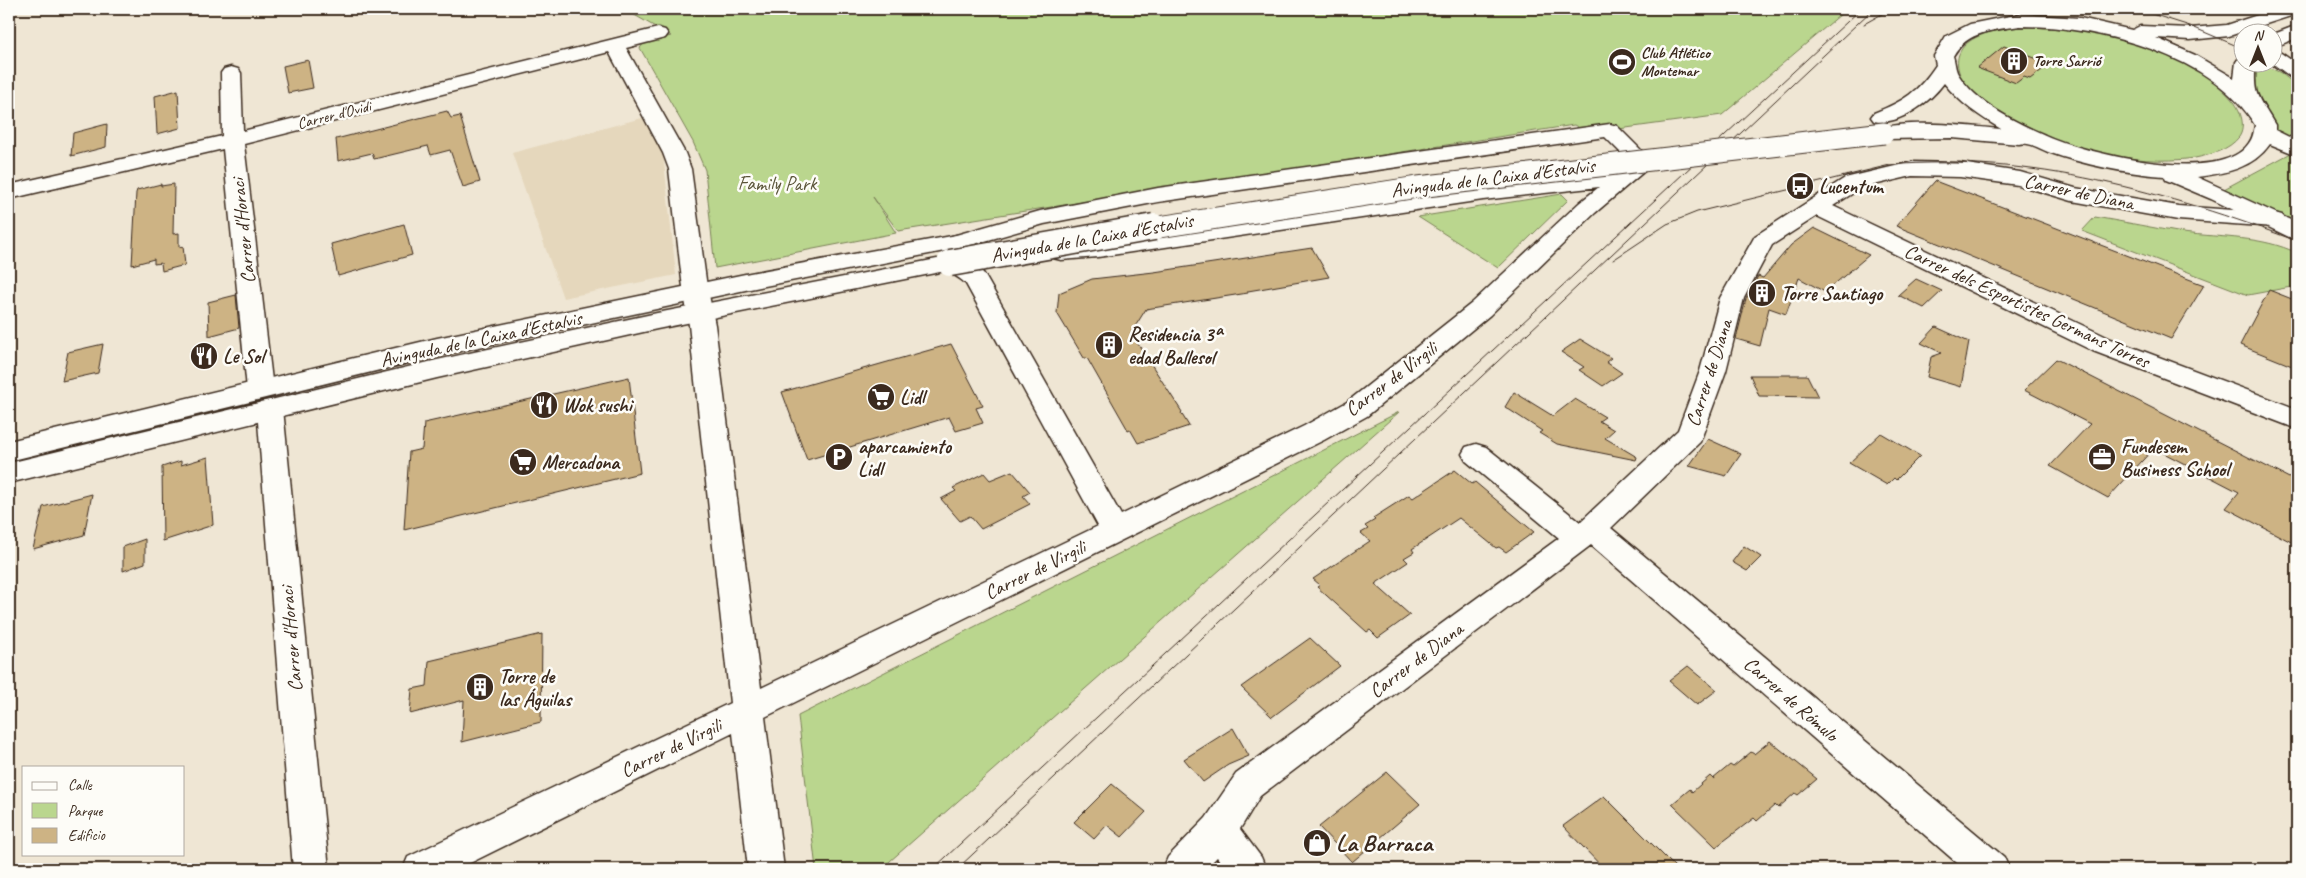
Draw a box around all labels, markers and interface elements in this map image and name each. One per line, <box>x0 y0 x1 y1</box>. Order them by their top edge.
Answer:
north arrow <box>2234 22 2284 72</box>
text: N <box>2254 27 2265 44</box>
place label: Club Atlético Montemar <box>1641 43 1712 81</box>
building icon: Torre Sarrió <box>1999 46 2029 76</box>
sports icon: Club Atlético Montemar <box>1607 47 1637 77</box>
place label: Torre Sarrió <box>2033 51 2103 71</box>
street label: Carrer d'Ovidi <box>295 96 375 134</box>
street label: Avinguda de la Caixa d'Estalvis <box>1390 153 1598 203</box>
street label: Carrer de Diana <box>2022 168 2138 216</box>
park label: Family Park <box>738 171 818 196</box>
bus stop icon: Lucentum <box>1785 171 1815 201</box>
place label: Lucentum <box>1819 174 1884 199</box>
street label: Carrer d'Horaci <box>225 175 261 285</box>
street label: Avinguda de la Caixa d'Estalvis <box>989 208 1197 268</box>
street label: Carrer dels Esportistes Germans Torres <box>1901 238 2155 375</box>
building icon: Torre Santiago <box>1747 278 1777 308</box>
place label: Torre Santiago <box>1781 281 1884 306</box>
street label: Avinguda de la Caixa d'Estalvis <box>378 305 586 373</box>
street label: Carrer de Diana <box>1680 315 1739 430</box>
place label: Residencia 3ª edad Ballesol <box>1128 322 1224 370</box>
building icon: Residencia 3ª edad Ballesol <box>1094 330 1124 360</box>
street label: Carrer de Virgili <box>1340 335 1444 422</box>
restaurant icon: Le Sol <box>189 341 219 371</box>
place label: Le Sol <box>223 344 268 369</box>
supermarket icon: Lidl <box>866 382 896 412</box>
place label: Lidl <box>900 385 928 410</box>
restaurant icon: Wok sushi <box>529 390 559 420</box>
place label: Wok sushi <box>563 393 635 418</box>
place label: aparcamiento Lidl <box>858 434 953 482</box>
place label: Fundesem Business School <box>2121 434 2233 482</box>
parking icon: aparcamiento Lidl <box>824 442 854 472</box>
office icon: Fundesem Business School <box>2087 442 2117 472</box>
supermarket icon: Mercadona <box>508 447 538 477</box>
place label: Mercadona <box>542 450 621 475</box>
street label: Carrer de Virgili <box>981 534 1091 605</box>
street label: Carrer d'Horaci <box>274 583 308 693</box>
street label: Carrer de Diana <box>1364 615 1469 703</box>
street label: Carrer de Rómulo <box>1739 651 1845 748</box>
place label: Torre de las Águilas <box>499 664 573 712</box>
building icon: Torre de las Águilas <box>465 672 495 702</box>
street label: Carrer de Virgili <box>617 712 727 783</box>
legend <box>22 766 185 856</box>
text: Calle <box>68 776 93 795</box>
text: Parque <box>68 802 104 821</box>
text: Edificio <box>68 826 106 845</box>
shop icon: La Barraca <box>1302 828 1332 858</box>
place label: La Barraca <box>1336 828 1435 858</box>

